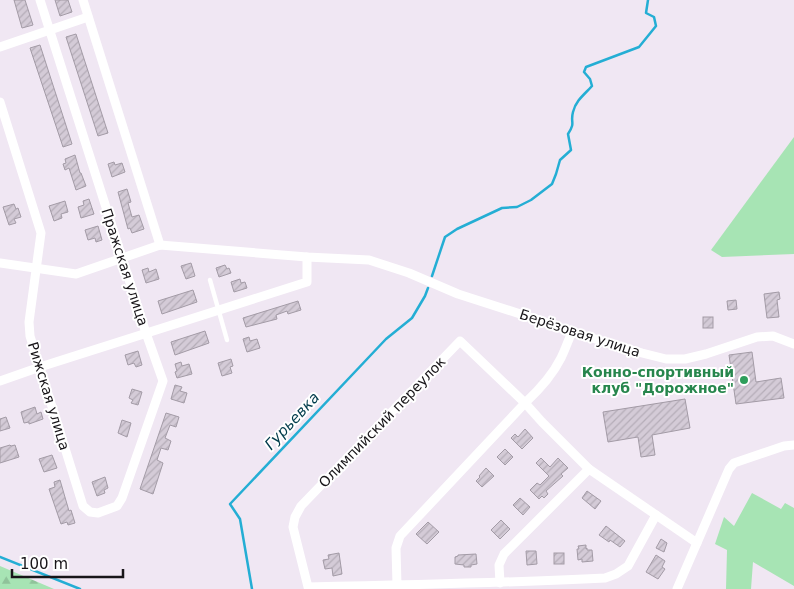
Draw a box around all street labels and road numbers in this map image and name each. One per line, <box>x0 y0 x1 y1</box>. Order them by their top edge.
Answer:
street label: Пражская улица <box>98 206 152 328</box>
street label: Берёзовая улица <box>518 306 642 360</box>
street label: Рижская улица <box>25 340 73 452</box>
street label: Олимпийский переулок <box>315 353 449 491</box>

